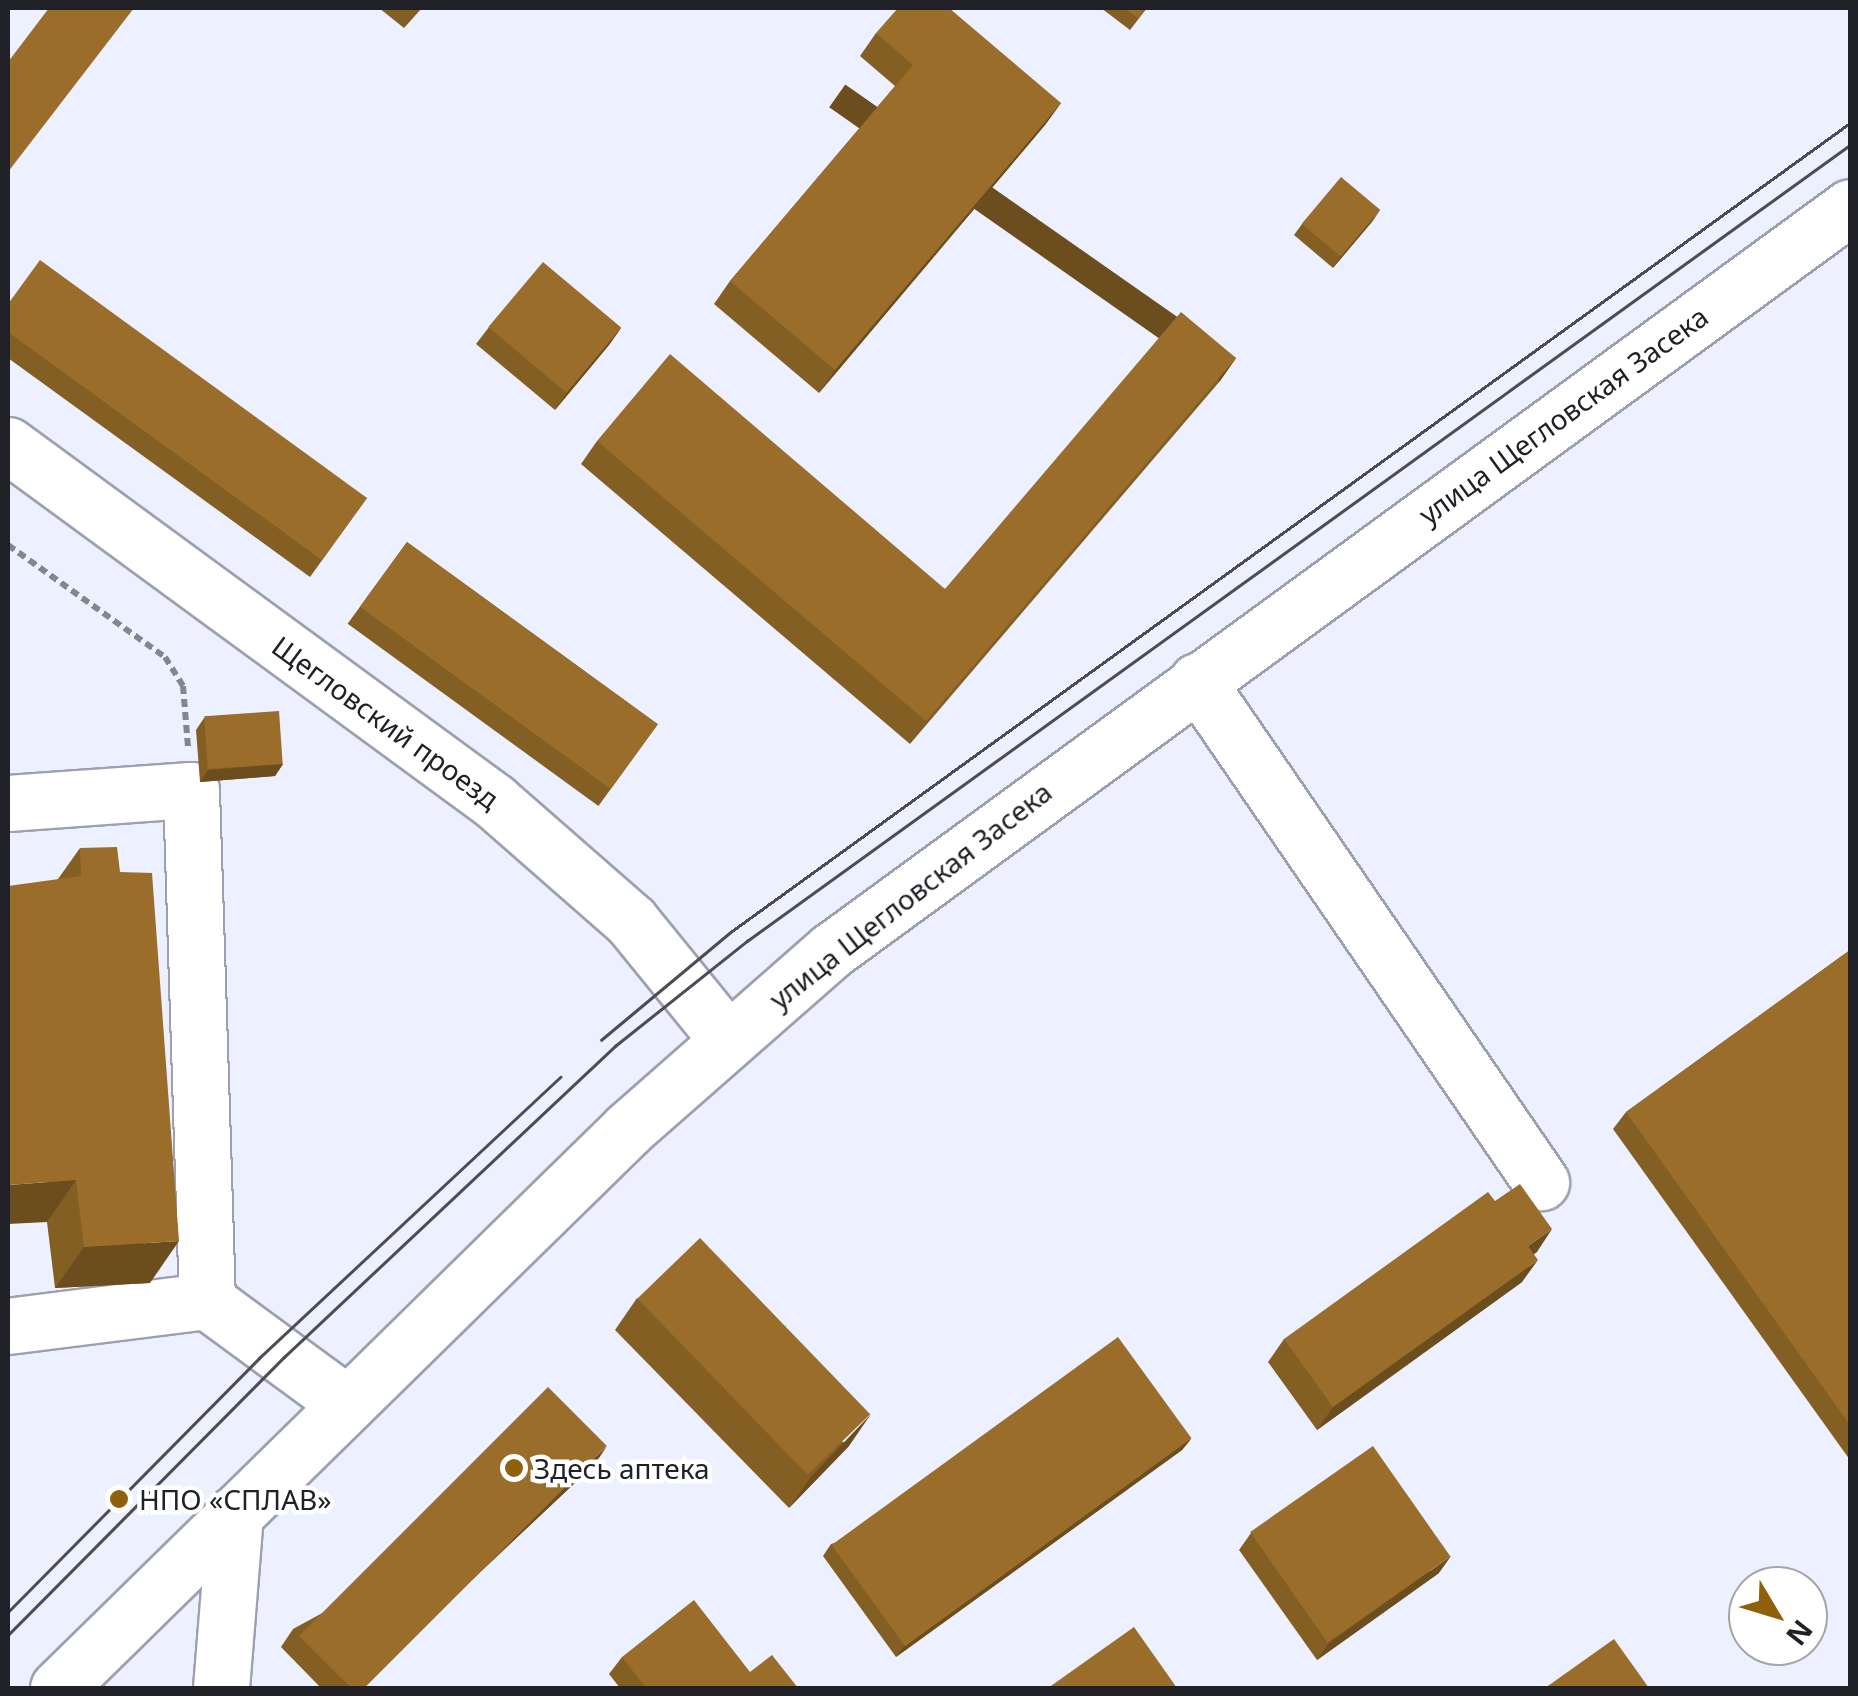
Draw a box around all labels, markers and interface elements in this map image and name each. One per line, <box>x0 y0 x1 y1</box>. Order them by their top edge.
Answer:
street label: улица Щегловская Засека <box>1412 299 1714 531</box>
street label: Щегловский проезд <box>266 629 506 815</box>
street label: улица Щегловская Засека <box>762 774 1058 1016</box>
place label: Здесь аптека <box>534 1451 710 1485</box>
marker: Здесь аптека <box>503 1457 525 1479</box>
place label: НПО «СПЛАВ» <box>139 1482 331 1516</box>
marker: НПО «СПЛАВ» <box>108 1488 130 1510</box>
north arrow <box>1728 1566 1828 1666</box>
text: N <box>1778 1613 1822 1654</box>

